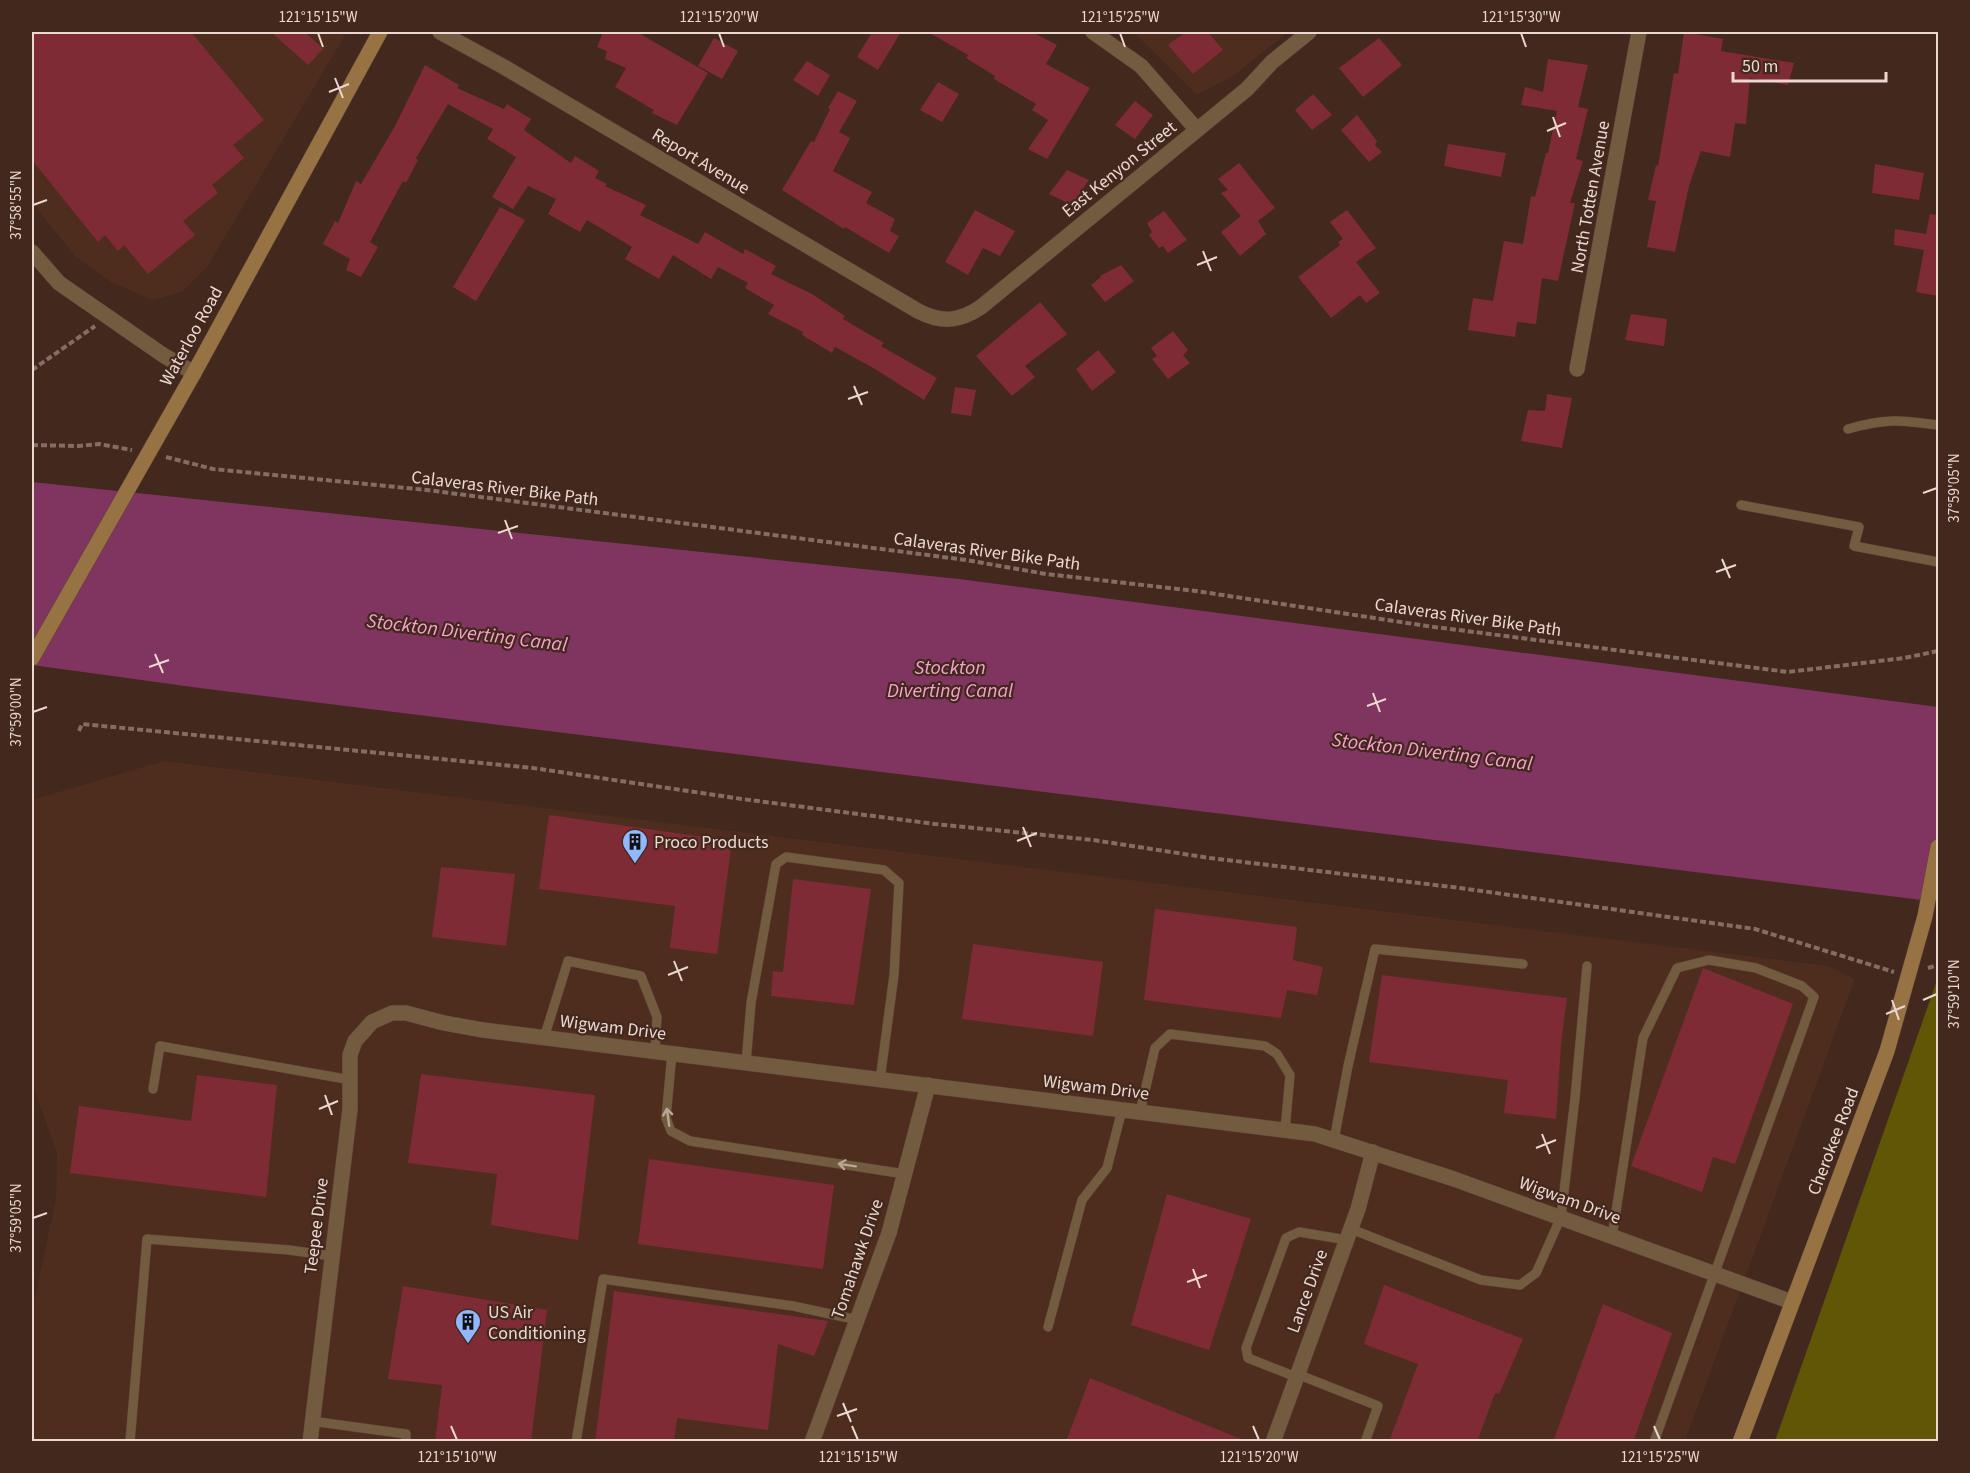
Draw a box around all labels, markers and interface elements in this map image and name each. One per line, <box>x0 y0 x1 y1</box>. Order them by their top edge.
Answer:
text: 121°15'15"W <box>278 7 358 28</box>
text: 121°15'20"W <box>679 7 759 28</box>
text: 121°15'25"W <box>1080 7 1160 28</box>
text: 121°15'30"W <box>1481 7 1561 28</box>
scale bar <box>1733 45 1886 83</box>
text: 50 m <box>1742 54 1778 79</box>
street label: East Kenyon Street <box>1057 115 1182 224</box>
street label: North Totten Avenue <box>1565 119 1616 275</box>
street label: Report Avenue <box>647 122 754 201</box>
text: 37°58'55"N <box>6 170 27 240</box>
street label: Waterloo Road <box>154 282 229 390</box>
text: 37°59'05"N <box>1944 453 1965 523</box>
street label: Calaveras River Bike Path <box>410 465 600 512</box>
street label: Calaveras River Bike Path <box>892 526 1082 577</box>
street label: Calaveras River Bike Path <box>1373 592 1563 643</box>
water label: Stockton Diverting Canal <box>365 607 569 659</box>
water label: Stockton Diverting Canal <box>887 654 1013 705</box>
text: 37°59'00"N <box>6 677 27 747</box>
water label: Stockton Diverting Canal <box>1330 726 1534 778</box>
building icon: Proco Products <box>620 827 650 865</box>
place label: Proco Products <box>654 830 768 855</box>
text: 37°59'10"N <box>1944 959 1965 1029</box>
street label: Wigwam Drive <box>558 1009 668 1046</box>
street label: Wigwam Drive <box>1041 1069 1151 1106</box>
street label: Cherokee Road <box>1801 1084 1865 1199</box>
one-way arrow <box>663 1107 674 1127</box>
one-way arrow <box>837 1160 857 1171</box>
street label: Wigwam Drive <box>1515 1170 1624 1231</box>
street label: Teepee Drive <box>298 1176 335 1276</box>
text: 37°59'05"N <box>6 1183 27 1253</box>
street label: Tomahawk Drive <box>825 1196 890 1323</box>
street label: Lance Drive <box>1281 1246 1334 1336</box>
place label: US Air Conditioning <box>488 1300 586 1346</box>
building icon: US Air Conditioning <box>453 1307 483 1345</box>
text: 121°15'10"W <box>417 1447 497 1468</box>
text: 121°15'15"W <box>818 1447 898 1468</box>
text: 121°15'20"W <box>1219 1447 1299 1468</box>
text: 121°15'25"W <box>1620 1447 1700 1468</box>

